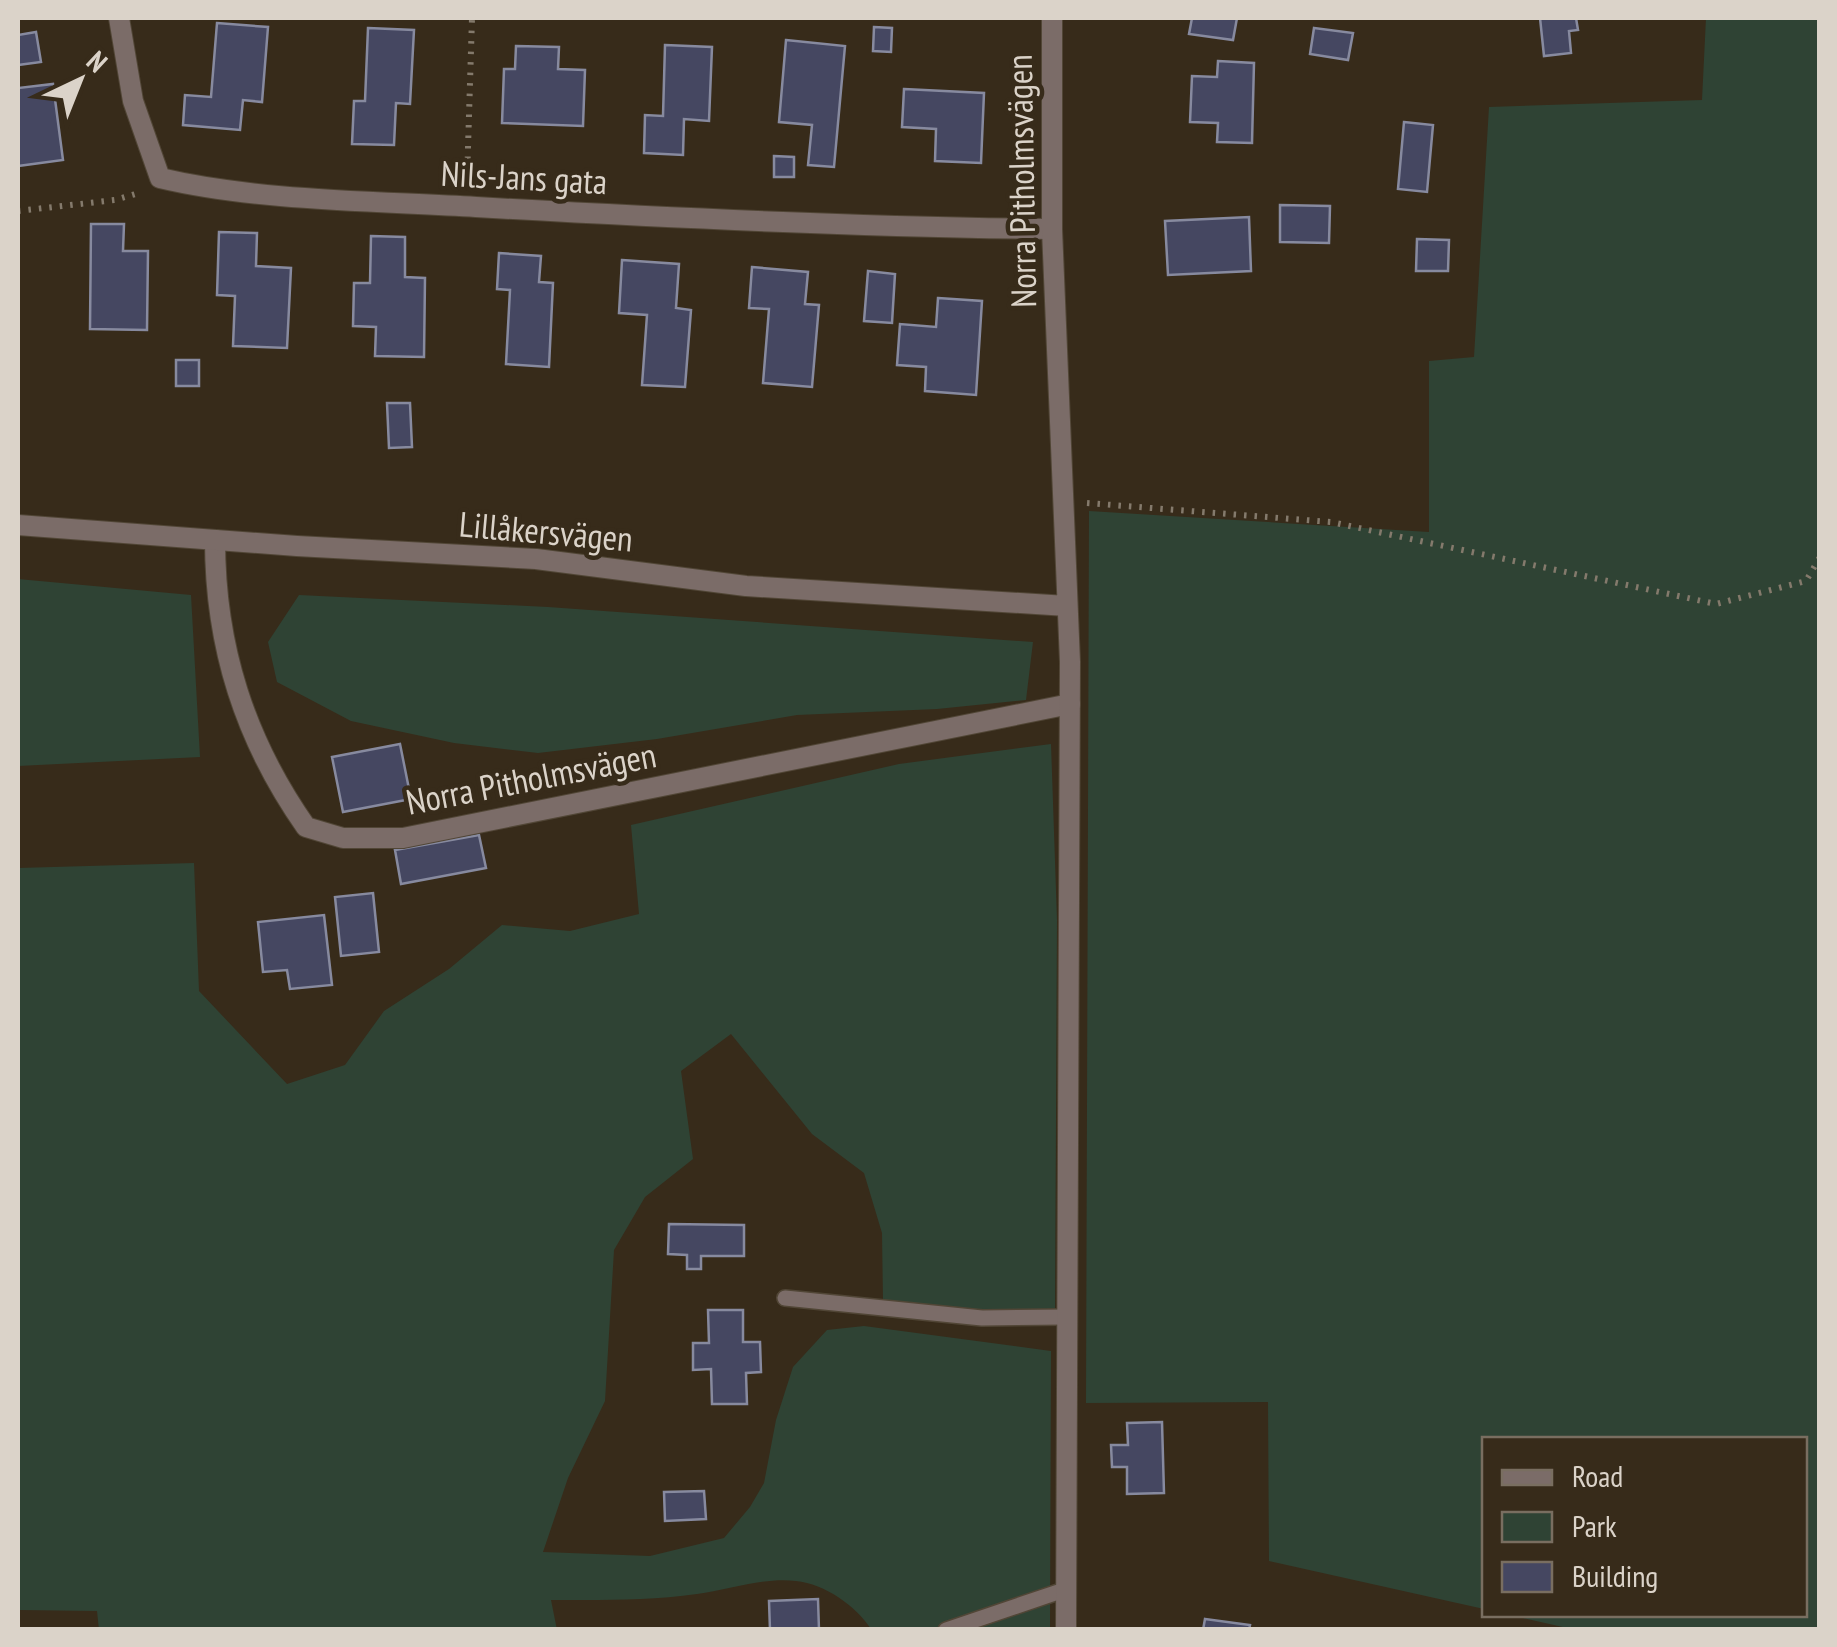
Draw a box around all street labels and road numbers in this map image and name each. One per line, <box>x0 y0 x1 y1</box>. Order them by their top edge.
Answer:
street label: Norra Pitholmsvägen <box>996 54 1046 308</box>
street label: Nils-Jans gata <box>440 150 608 204</box>
street label: Lillåkersvägen <box>457 501 635 561</box>
street label: Norra Pitholmsvägen <box>402 731 660 825</box>

